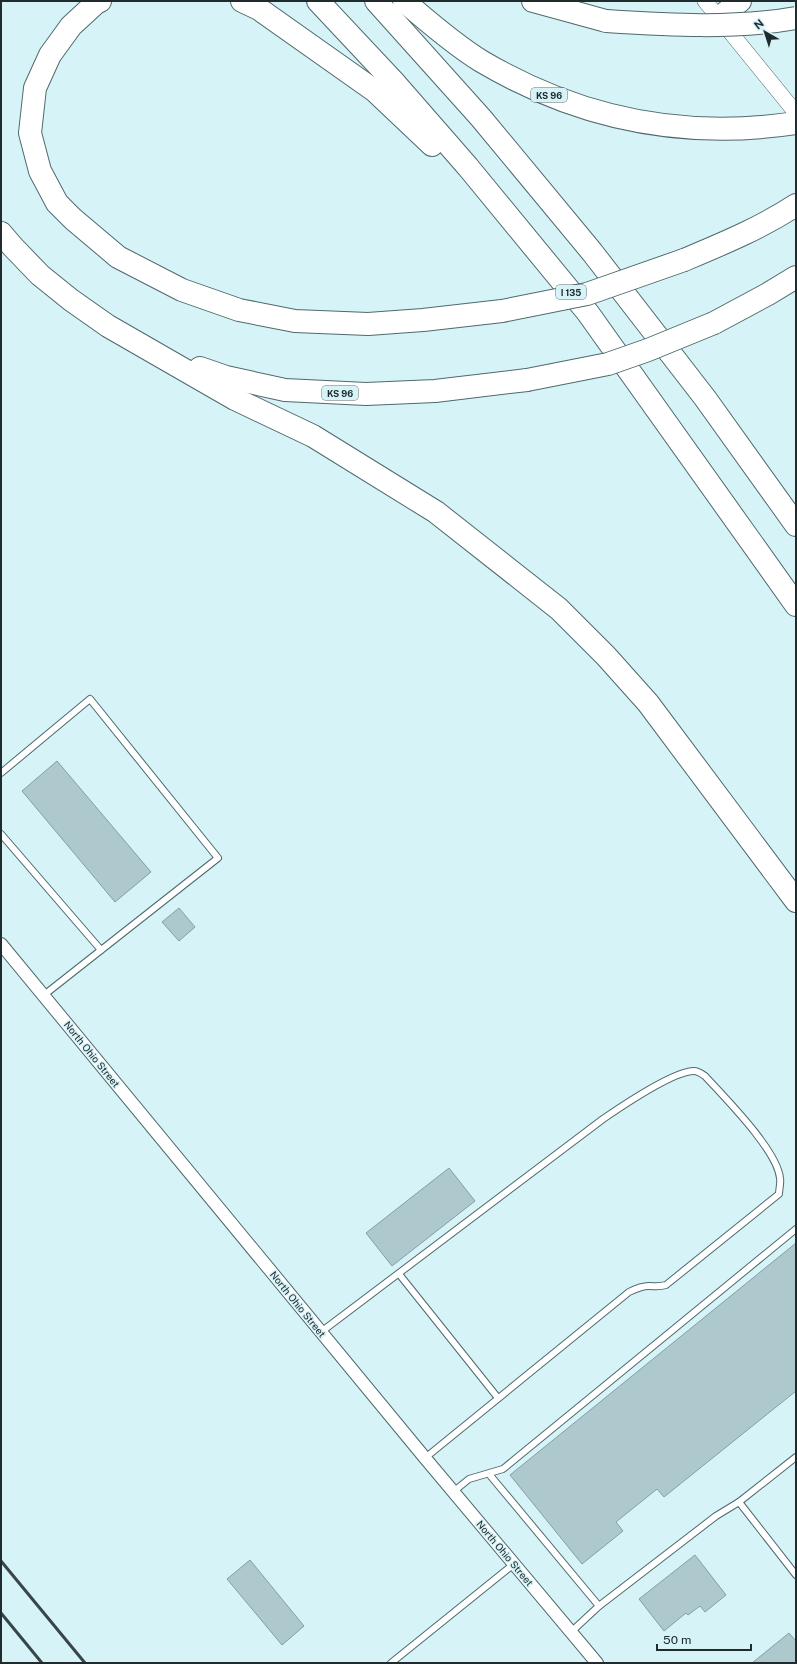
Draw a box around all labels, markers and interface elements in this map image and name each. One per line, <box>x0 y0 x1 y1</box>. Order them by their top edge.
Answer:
north arrow <box>745 12 785 52</box>
text: N <box>752 17 766 32</box>
road number: KS 96 <box>531 88 567 102</box>
road number: I 135 <box>556 285 586 299</box>
road number: KS 96 <box>322 386 358 400</box>
street label: North Ohio Street <box>62 1018 122 1090</box>
street label: North Ohio Street <box>268 1268 328 1340</box>
street label: North Ohio Street <box>474 1518 536 1588</box>
scale bar <box>657 1626 751 1652</box>
text: 50 m <box>663 1633 691 1647</box>

